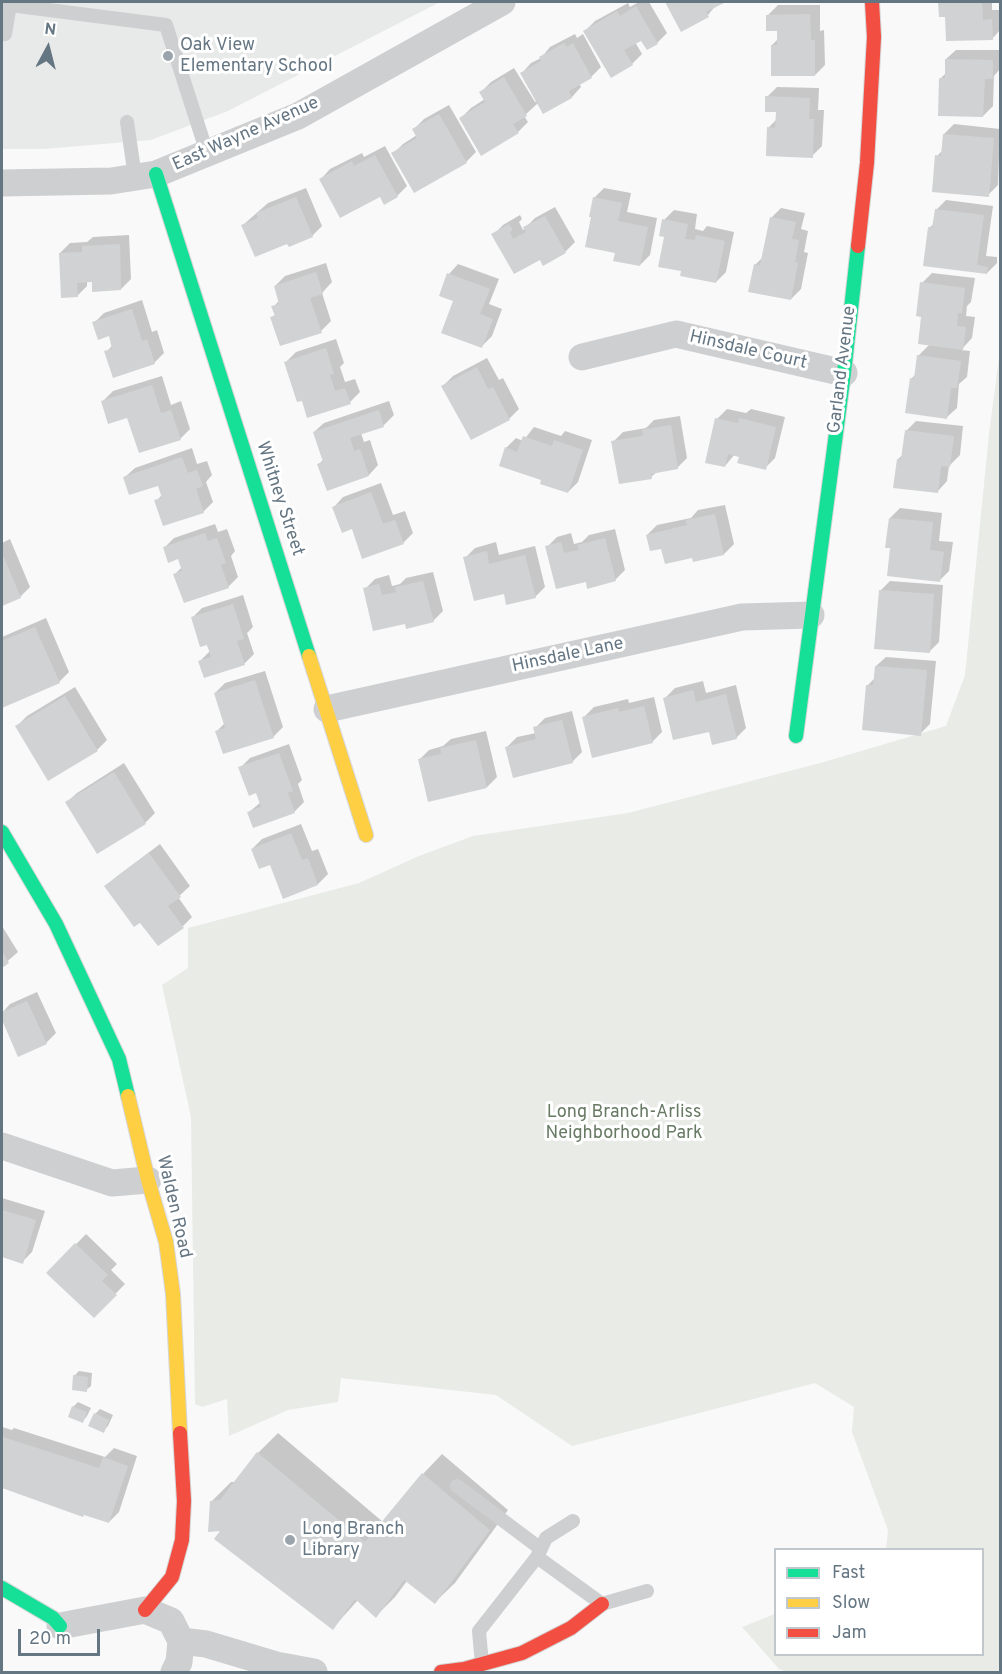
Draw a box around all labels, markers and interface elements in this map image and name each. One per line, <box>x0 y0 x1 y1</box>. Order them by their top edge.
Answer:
north arrow <box>18 18 78 78</box>
text: N <box>43 20 57 41</box>
place label: Oak View Elementary School <box>180 35 333 78</box>
marker: Oak View Elementary School <box>161 49 175 63</box>
street label: East Wayne Avenue <box>170 93 322 177</box>
street label: Garland Avenue <box>824 305 862 435</box>
street label: Hinsdale Court <box>687 327 809 375</box>
street label: Whitney Street <box>250 439 308 559</box>
street label: Hinsdale Lane <box>510 634 626 678</box>
park label: Long Branch-Arliss Neighborhood Park <box>545 1102 703 1144</box>
street label: Walden Road <box>151 1153 195 1261</box>
place label: Long Branch Library <box>302 1519 404 1562</box>
marker: Long Branch Library <box>283 1533 297 1547</box>
legend <box>774 1548 984 1656</box>
text: Fast <box>832 1562 865 1585</box>
text: Slow <box>832 1592 870 1615</box>
scale bar <box>21 1617 104 1655</box>
text: Jam <box>832 1622 867 1645</box>
text: 20 m <box>29 1628 71 1651</box>

